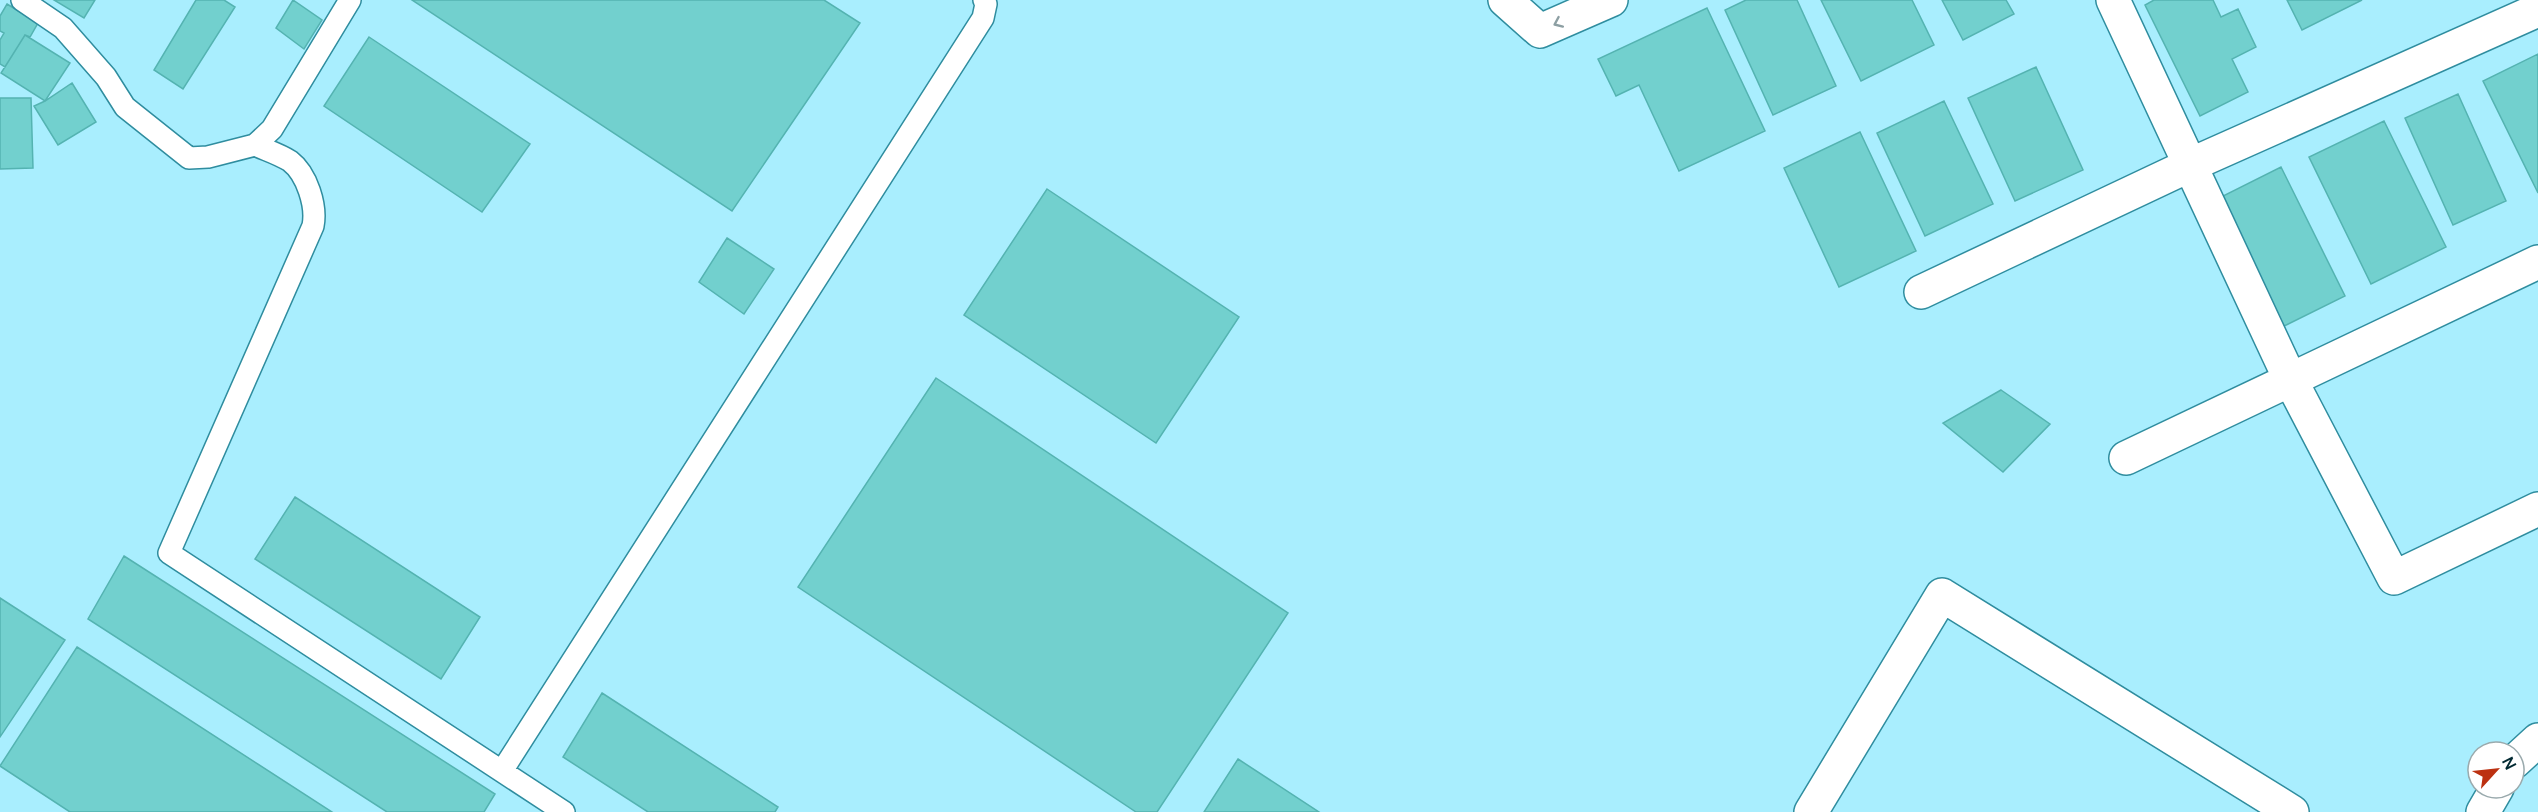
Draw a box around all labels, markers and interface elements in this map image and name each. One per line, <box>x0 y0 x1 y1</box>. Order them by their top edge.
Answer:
one-way arrow <box>1553 16 1564 28</box>
north arrow <box>2466 740 2526 800</box>
text: N <box>2497 753 2522 773</box>

